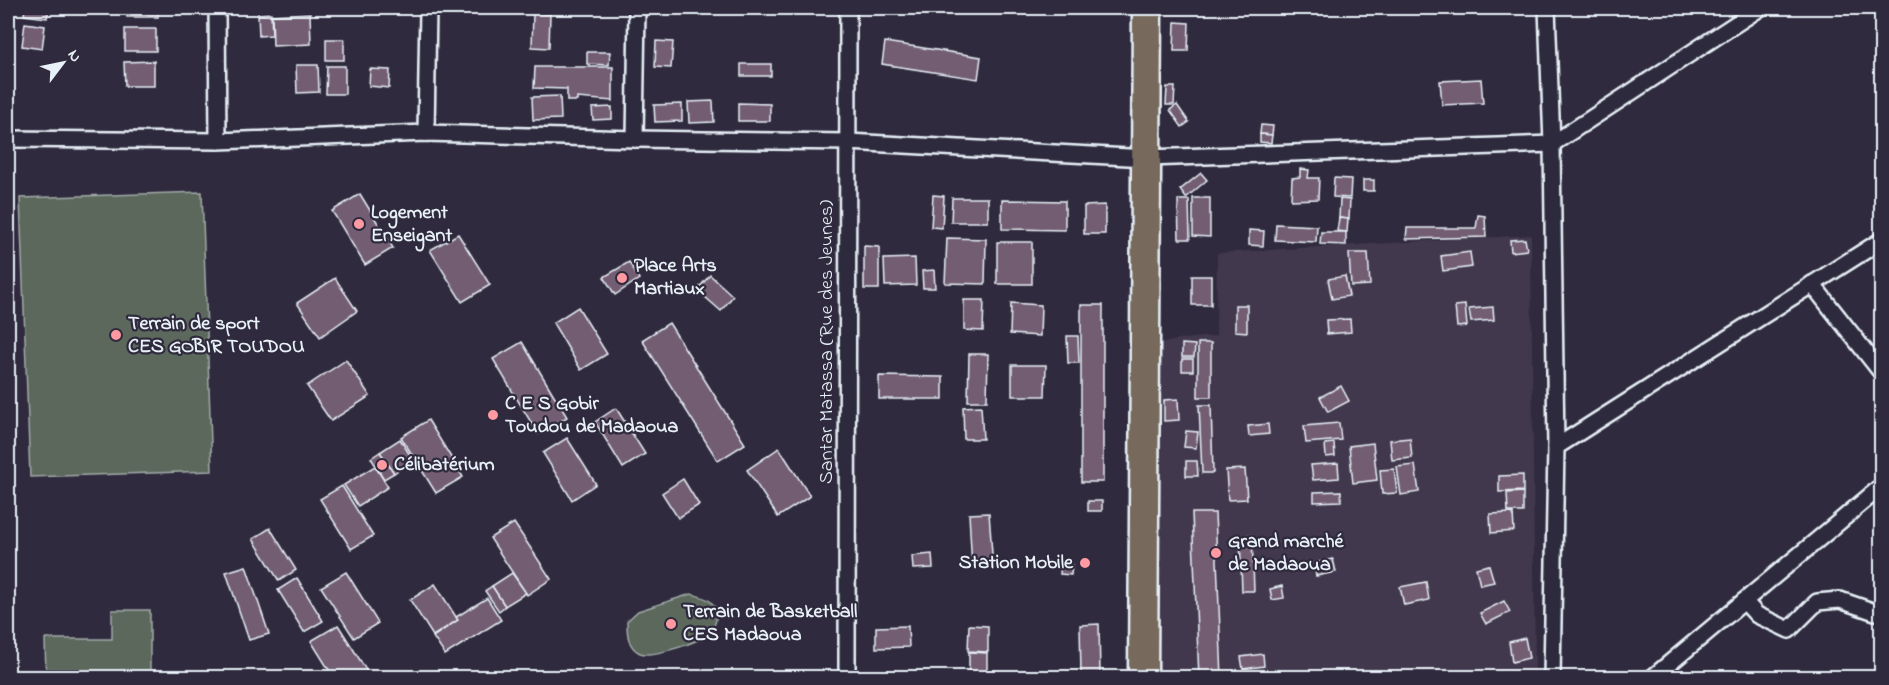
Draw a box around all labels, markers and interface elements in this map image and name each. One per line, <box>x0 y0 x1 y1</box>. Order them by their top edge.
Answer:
north arrow <box>33 33 93 93</box>
text: N <box>61 45 87 67</box>
place label: Logement Enseigant <box>371 199 452 252</box>
street label: Santar Matassa (Rue des Jeunes) <box>813 200 842 484</box>
marker: Logement Enseigant <box>352 217 366 231</box>
place label: Place Arts Martiaux <box>634 252 717 304</box>
marker: Place Arts Martiaux <box>615 271 629 285</box>
place label: Terrain de sport CES GOBIR TOUDOU <box>128 310 305 362</box>
marker: Terrain de sport CES GOBIR TOUDOU <box>109 328 123 342</box>
place label: C E S Gobir Toudou de Madaoua <box>505 390 678 442</box>
marker: C E S Gobir Toudou de Madaoua <box>486 408 500 422</box>
place label: Célibatérium <box>394 451 495 480</box>
marker: Célibatérium <box>375 458 389 472</box>
place label: Grand marché de Madaoua <box>1228 528 1345 580</box>
marker: Grand marché de Madaoua <box>1209 546 1223 560</box>
place label: Station Mobile <box>959 549 1074 578</box>
marker: Station Mobile <box>1078 556 1092 570</box>
place label: Terrain de Basketball CES Madaoua <box>683 598 857 650</box>
marker: Terrain de Basketball CES Madaoua <box>664 617 678 631</box>

